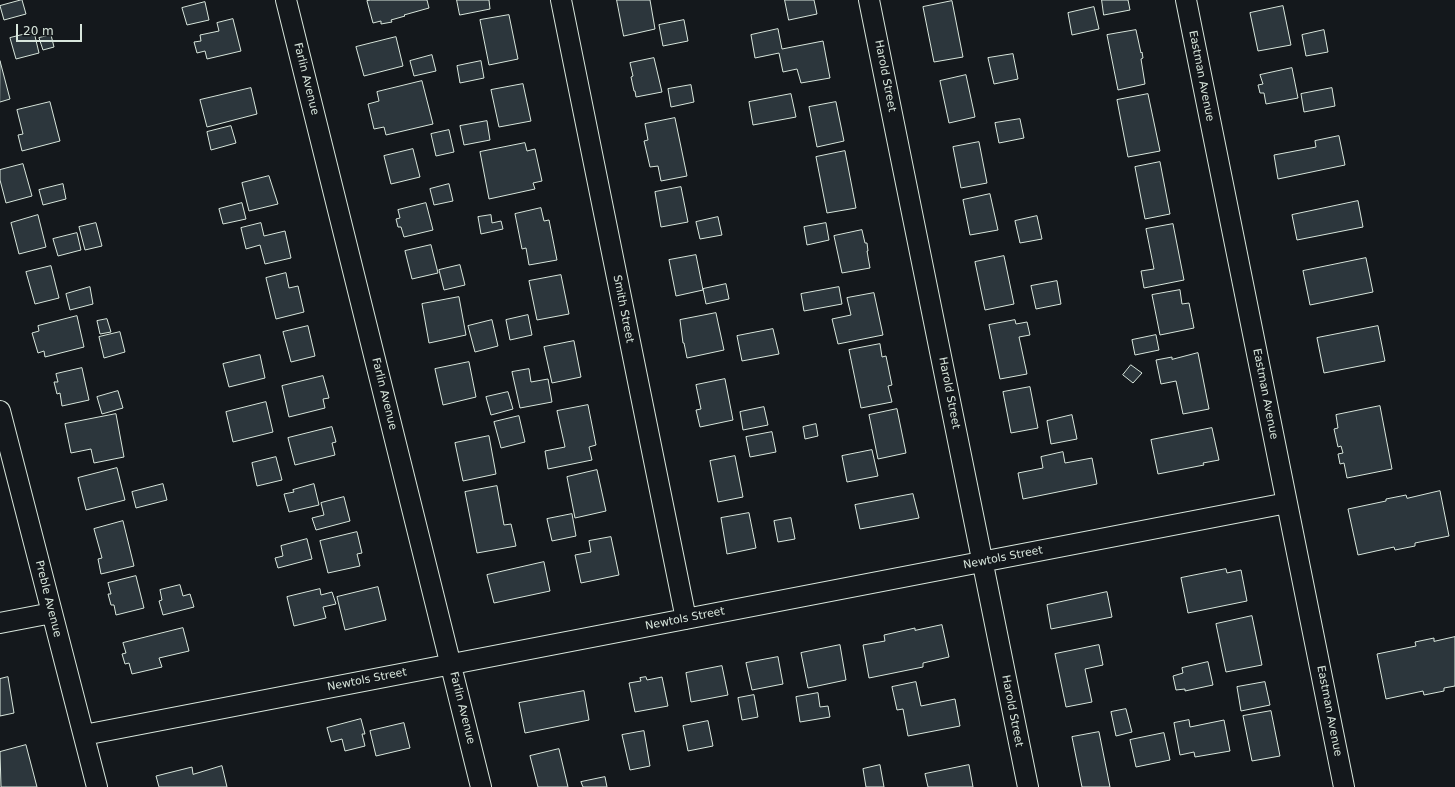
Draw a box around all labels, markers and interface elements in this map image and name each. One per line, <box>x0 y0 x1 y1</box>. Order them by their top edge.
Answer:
scale bar <box>18 16 84 42</box>
text: 20 m <box>23 24 54 38</box>
street label: Eastman Avenue <box>1186 29 1216 123</box>
street label: Harold Street <box>872 39 898 113</box>
street label: Farlin Avenue <box>291 41 321 117</box>
street label: Smith Street <box>610 274 636 344</box>
street label: Eastman Avenue <box>1250 347 1280 441</box>
street label: Farlin Avenue <box>369 356 399 432</box>
street label: Harold Street <box>936 356 962 430</box>
street label: Newtols Street <box>962 544 1044 572</box>
street label: Preble Avenue <box>32 559 64 639</box>
street label: Newtols Street <box>644 605 726 633</box>
street label: Eastman Avenue <box>1314 664 1344 758</box>
street label: Newtols Street <box>326 666 408 694</box>
street label: Farlin Avenue <box>447 670 477 746</box>
street label: Harold Street <box>999 674 1025 748</box>

